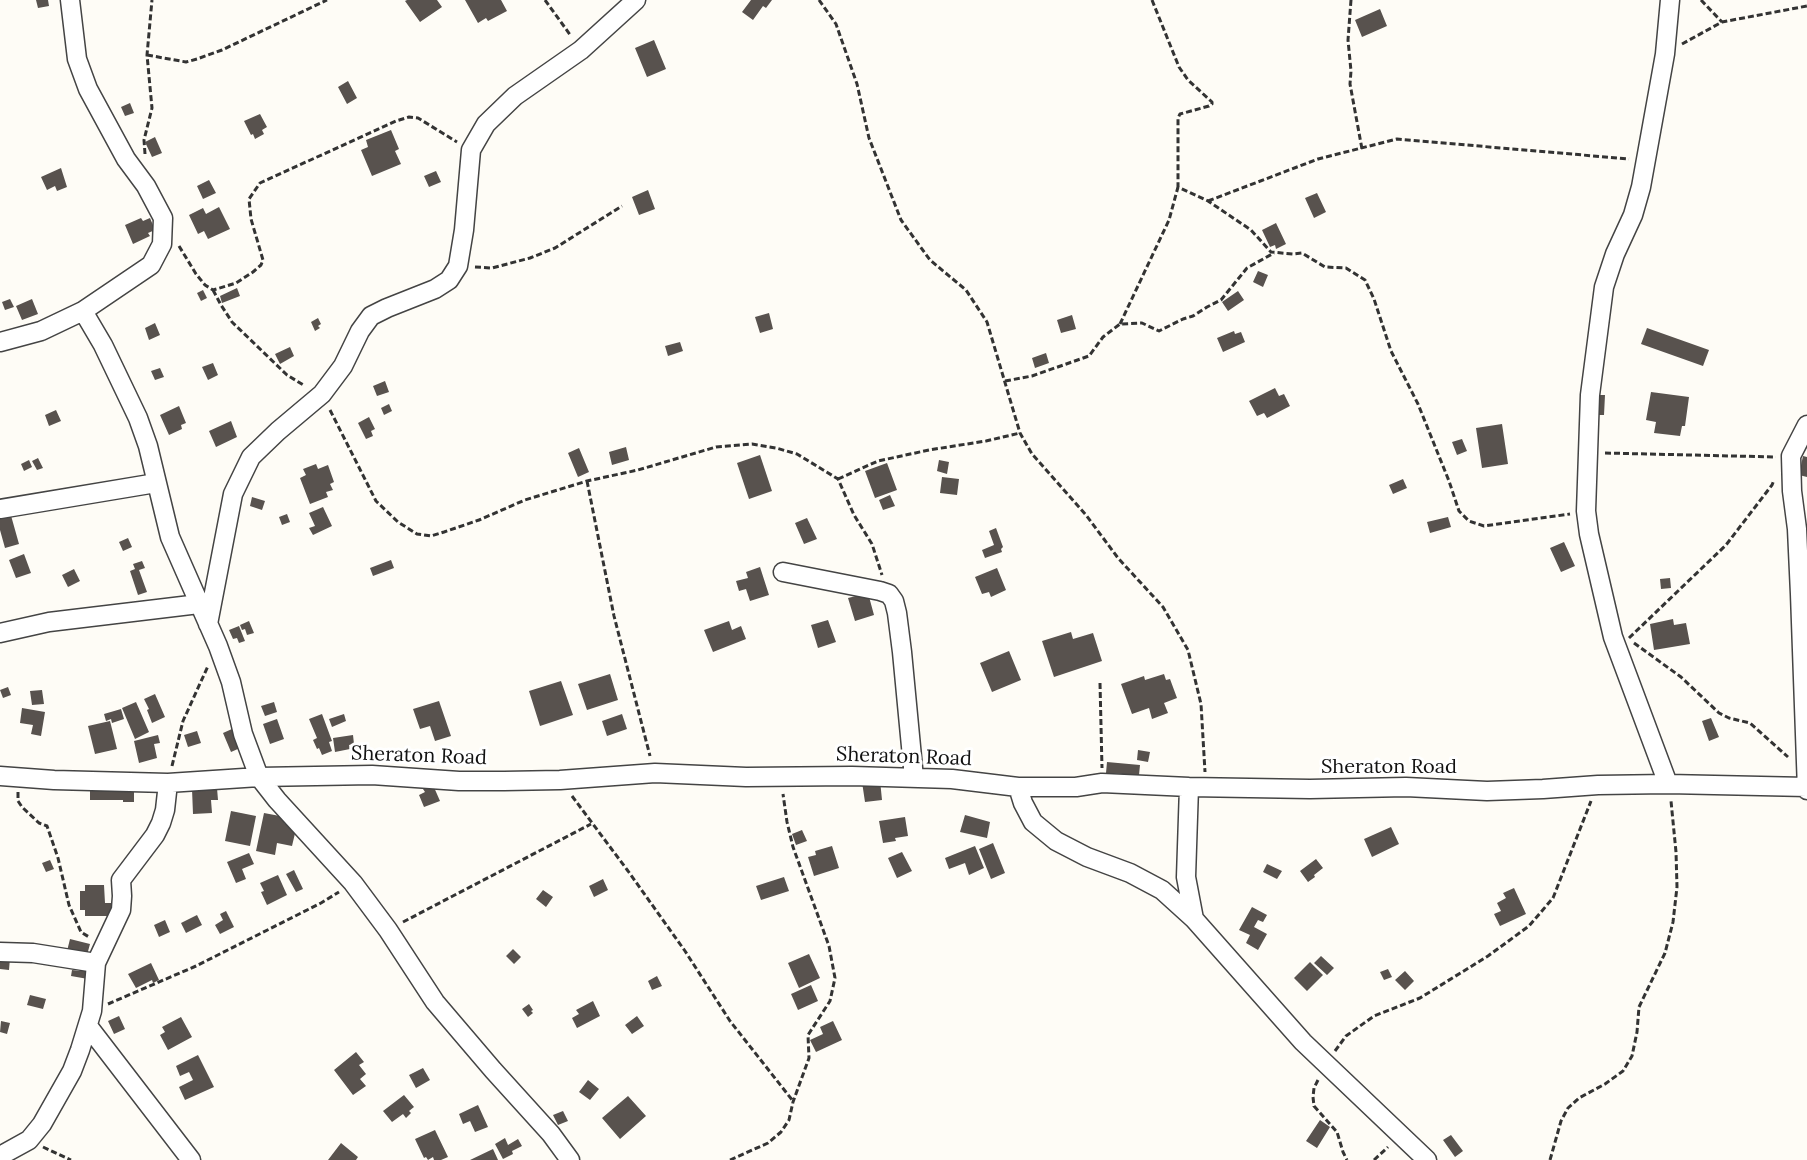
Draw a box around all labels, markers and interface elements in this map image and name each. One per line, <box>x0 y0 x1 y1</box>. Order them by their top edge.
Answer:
street label: Sheraton Road <box>351 742 487 770</box>
street label: Sheraton Road <box>836 743 972 771</box>
street label: Sheraton Road <box>1321 755 1457 779</box>

